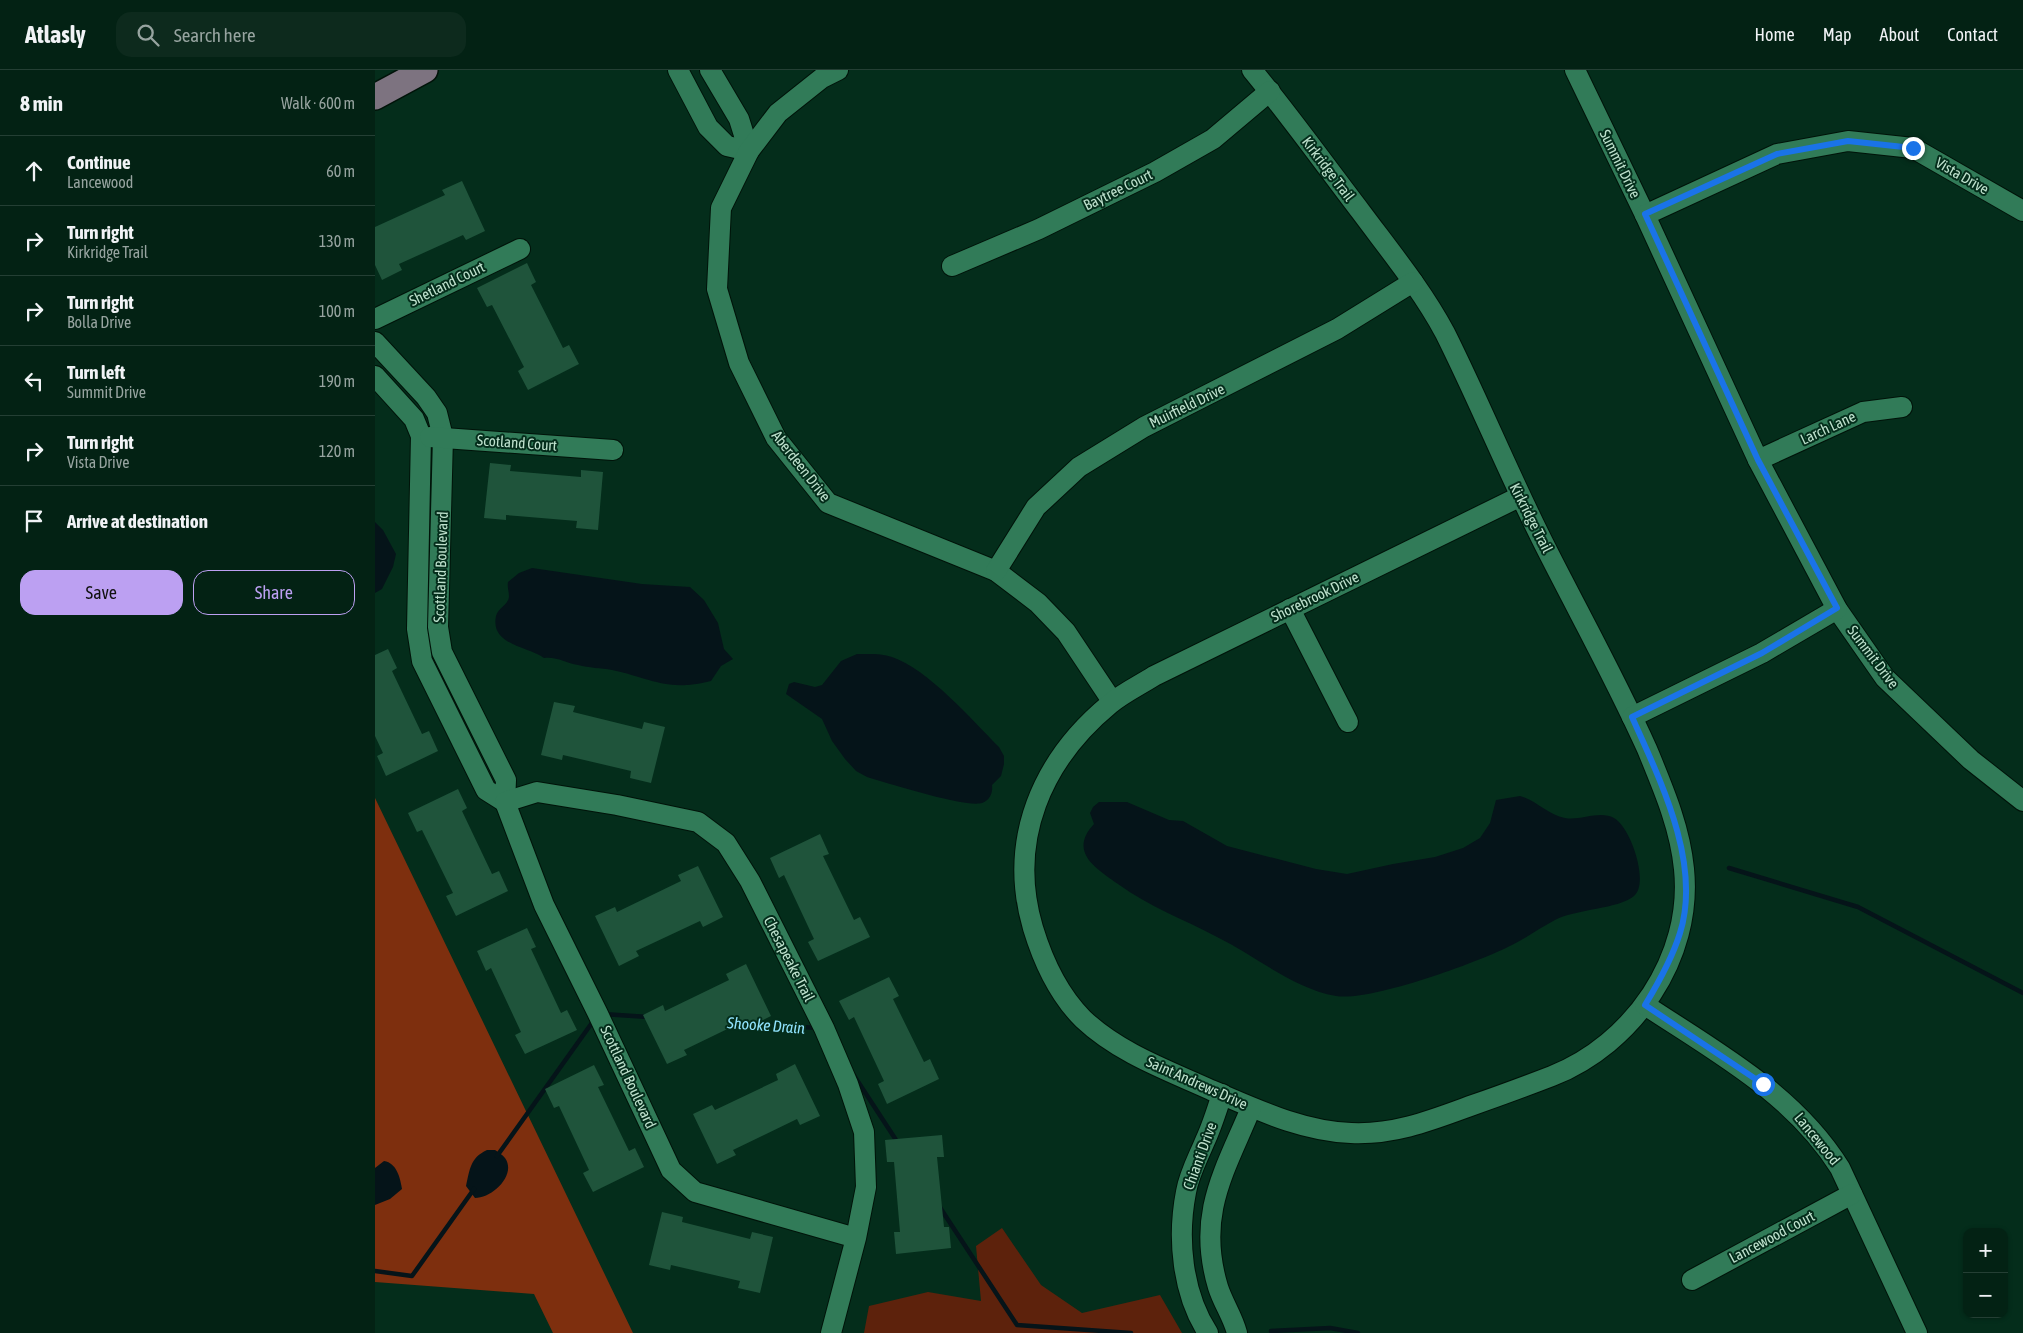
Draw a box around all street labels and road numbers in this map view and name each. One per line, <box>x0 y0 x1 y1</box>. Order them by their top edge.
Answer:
street label: Summit Drive <box>1597 127 1644 201</box>
street label: Kirkridge Trail <box>1299 133 1358 204</box>
street label: Vista Drive <box>1933 154 1992 198</box>
street label: Baytree Court <box>1081 166 1155 213</box>
street label: Shetland Court <box>406 258 487 309</box>
street label: Muirfield Drive <box>1146 380 1227 431</box>
street label: Larch Lane <box>1797 407 1858 448</box>
street label: Aberdeen Drive <box>769 427 834 504</box>
street label: Scotland Court <box>476 431 558 454</box>
street label: Kirkridge Trail <box>1507 480 1556 556</box>
street label: Scottland Boulevard <box>430 511 451 623</box>
street label: Shorebrook Drive <box>1268 568 1361 625</box>
street label: Summit Drive <box>1844 622 1903 692</box>
street label: Chesapeake Trail <box>761 913 818 1004</box>
street label: Scottland Boulevard <box>597 1023 660 1131</box>
street label: Saint Andrews Drive <box>1144 1053 1250 1112</box>
street label: Lancewood <box>1791 1109 1844 1168</box>
street label: Chianti Drive <box>1179 1120 1220 1192</box>
street label: Lancewood Court <box>1726 1207 1817 1266</box>

